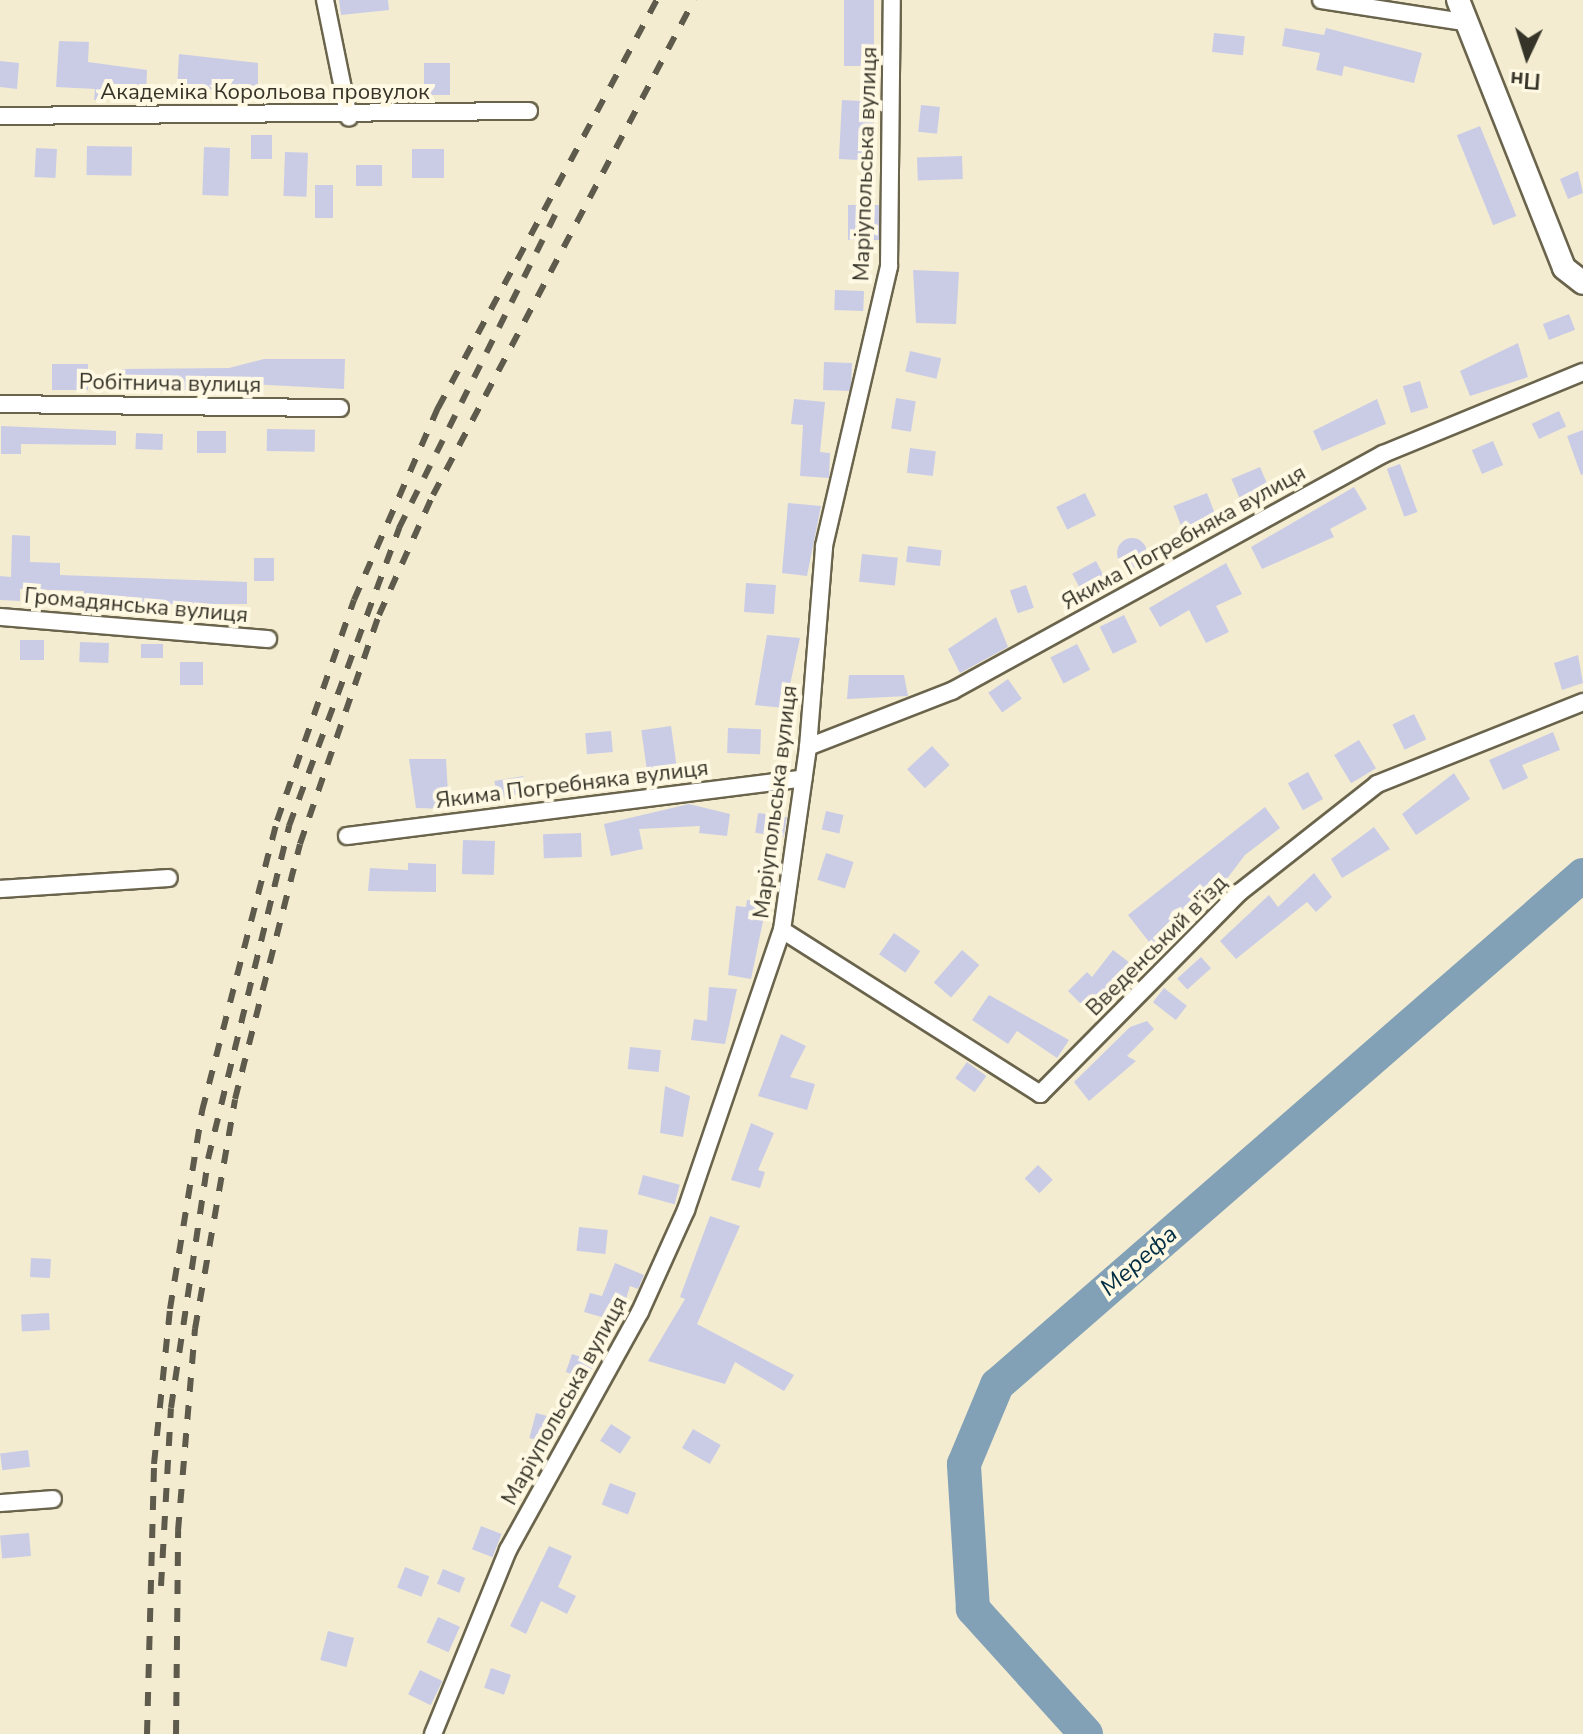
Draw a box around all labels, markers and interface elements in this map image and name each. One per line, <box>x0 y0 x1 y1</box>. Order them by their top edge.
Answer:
north arrow <box>1487 16 1567 96</box>
street label: Маріупольська вулиця <box>849 46 883 282</box>
text: Пн <box>1509 64 1541 96</box>
street label: Академіка Корольова провулок <box>100 80 430 106</box>
street label: Робітнича вулиця <box>79 369 261 399</box>
street label: Якима Погребняка вулиця <box>1058 460 1310 616</box>
street label: Громадянська вулиця <box>23 583 249 629</box>
street label: Маріупольська вулиця <box>749 684 803 920</box>
street label: Якима Погребняка вулиця <box>434 755 710 815</box>
street label: Введенський в'їзд <box>1081 870 1233 1022</box>
water label: Мерефа <box>1095 1220 1183 1302</box>
street label: Маріупольська вулиця <box>497 1292 633 1510</box>

